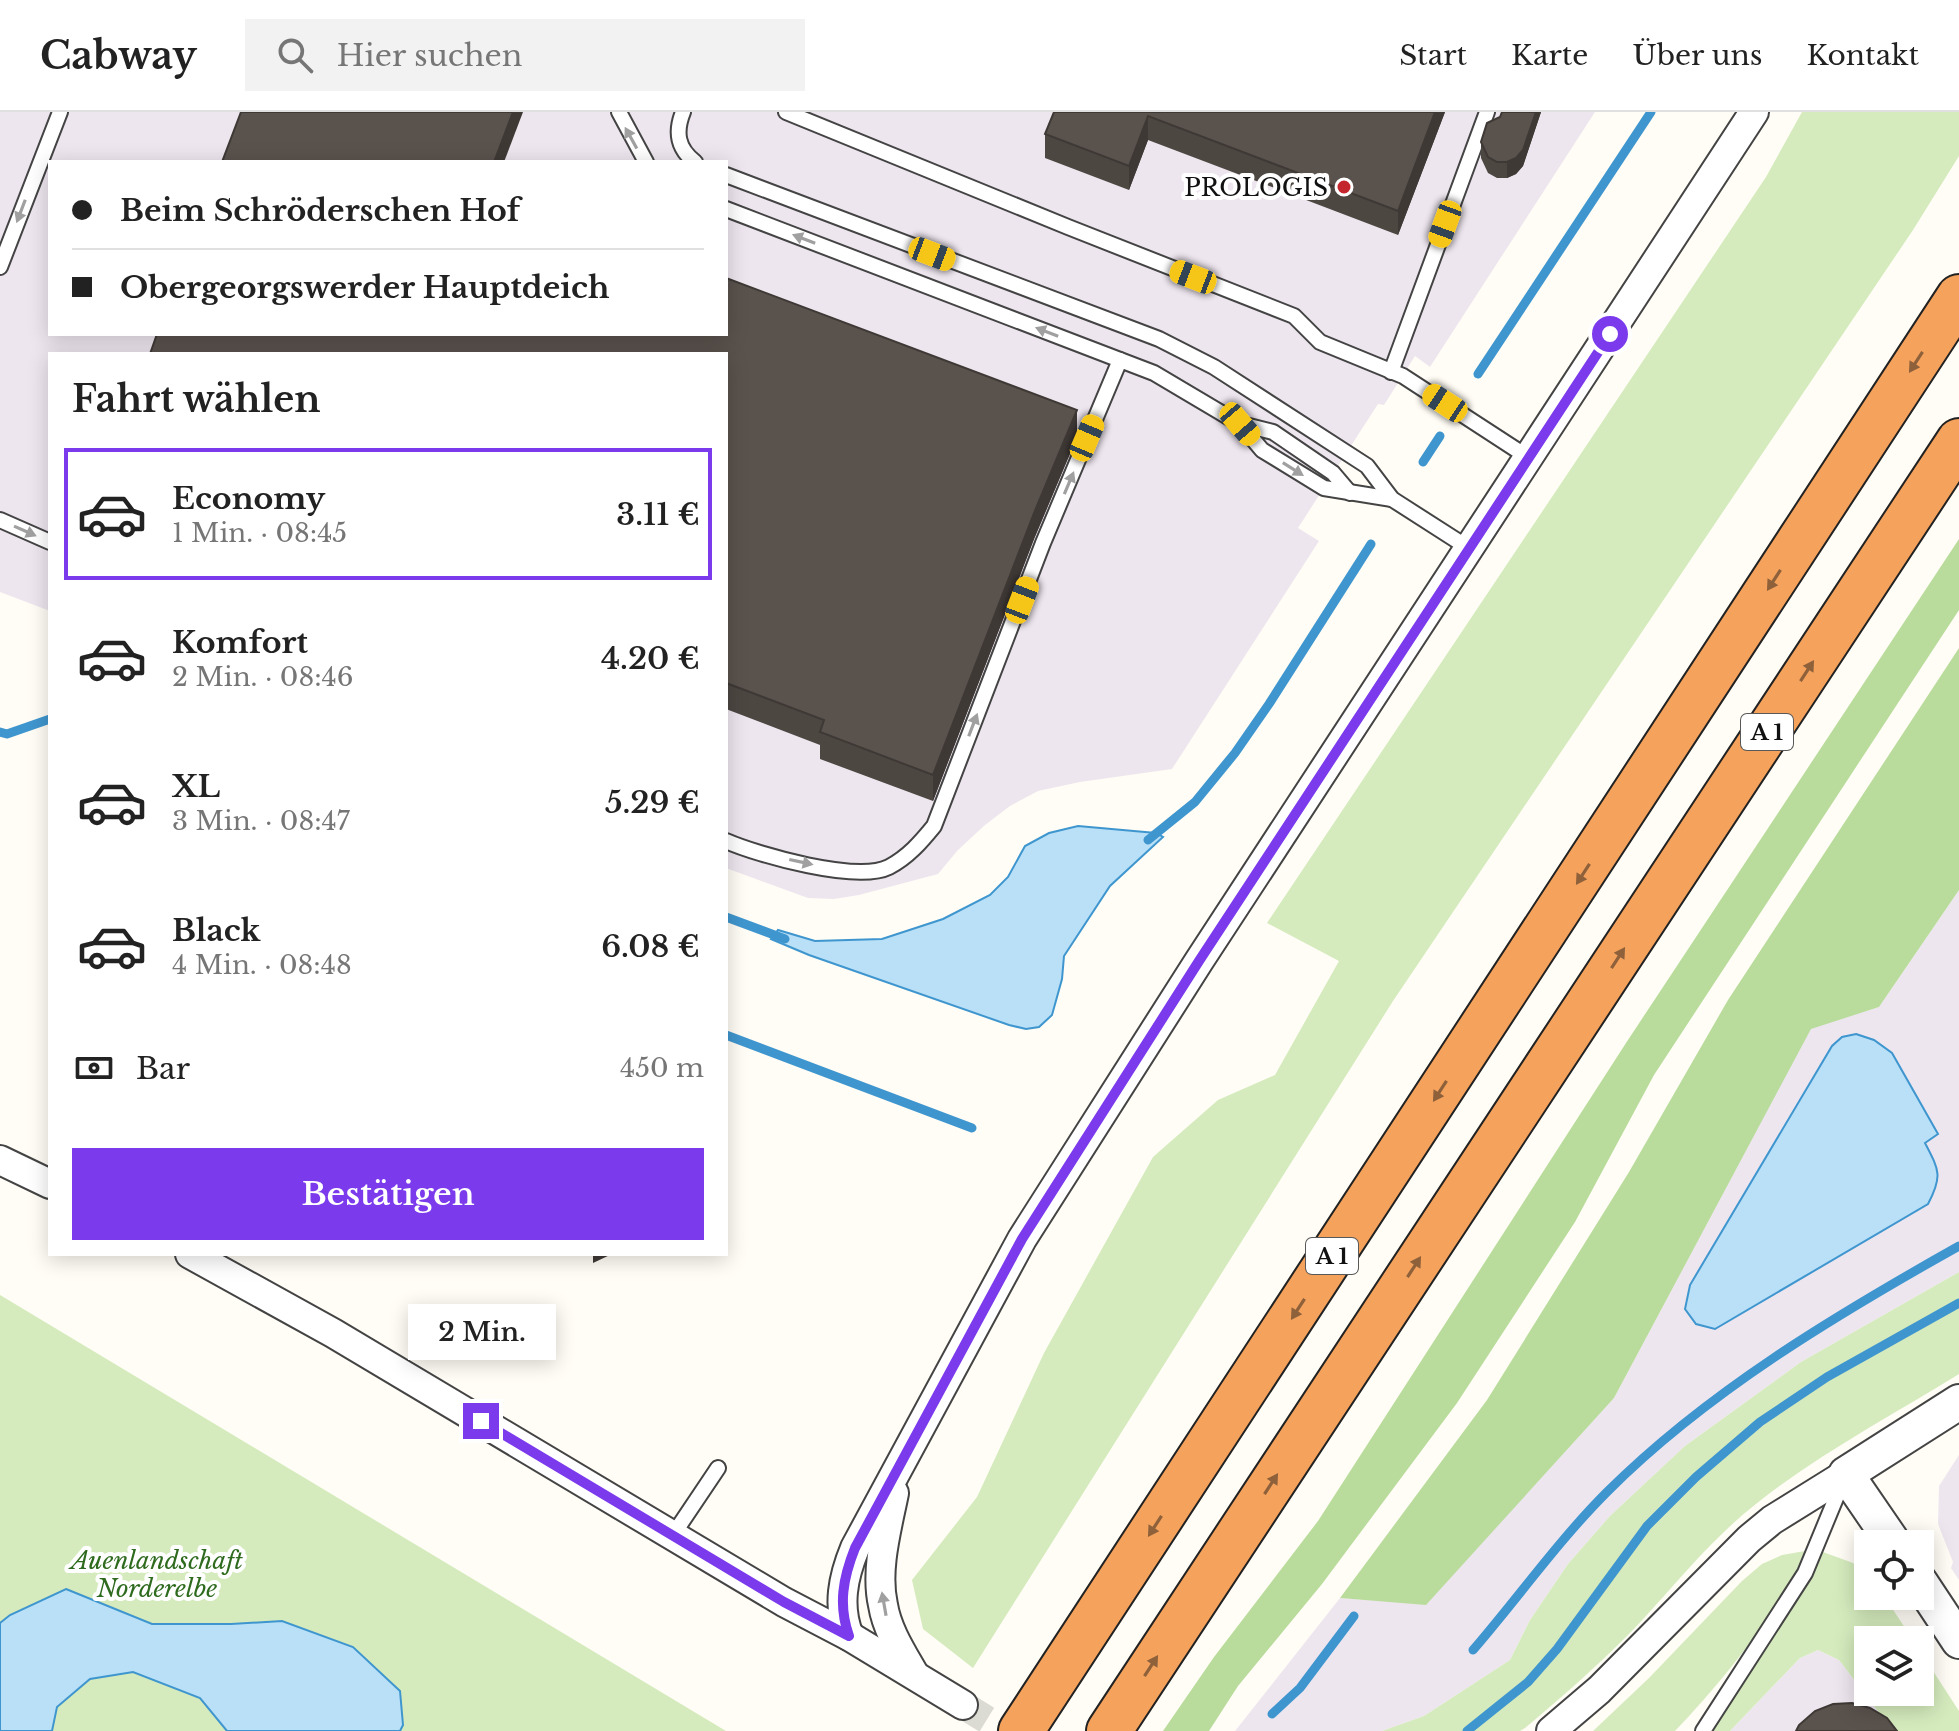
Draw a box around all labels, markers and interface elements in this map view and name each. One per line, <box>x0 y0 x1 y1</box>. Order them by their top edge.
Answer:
search box <box>245 19 805 91</box>
text: Cabway <box>40 32 197 79</box>
icon: search <box>273 33 317 77</box>
text: Hier suchen <box>337 37 522 74</box>
text: Start <box>1399 38 1467 73</box>
text: Karte <box>1511 38 1588 73</box>
text: Über uns <box>1632 38 1762 73</box>
text: Kontakt <box>1806 38 1919 73</box>
one-way arrow <box>625 126 638 149</box>
place label: PROLOGIS <box>1184 173 1328 202</box>
marker: PROLOGIS <box>1335 178 1353 196</box>
text: Beim Schröderschen Hof <box>120 192 520 229</box>
car <box>1426 197 1464 251</box>
one-way arrow <box>15 199 28 223</box>
one-way arrow <box>792 232 816 245</box>
car <box>905 234 959 274</box>
car <box>1166 257 1220 297</box>
text: Obergeorgswerder Hauptdeich <box>120 269 609 306</box>
route start <box>1592 316 1628 352</box>
one-way arrow <box>1035 325 1059 338</box>
one-way arrow <box>1909 352 1924 373</box>
text: Fahrt wählen <box>72 377 320 422</box>
car <box>1418 380 1472 426</box>
car <box>1215 398 1265 450</box>
car <box>1067 411 1107 465</box>
one-way arrow <box>1282 462 1304 476</box>
one-way arrow <box>1062 471 1075 495</box>
icon: car <box>76 478 148 550</box>
text: Economy <box>172 480 325 517</box>
text: 3.11 € <box>616 496 700 533</box>
text: 1 Min. · 08:45 <box>172 517 347 549</box>
one-way arrow <box>13 524 37 537</box>
one-way arrow <box>1767 570 1782 591</box>
car <box>1002 573 1042 627</box>
icon: car <box>76 622 148 694</box>
text: Komfort <box>172 624 308 661</box>
text: 4.20 € <box>601 640 700 677</box>
one-way arrow <box>1799 660 1814 682</box>
text: 2 Min. · 08:46 <box>172 661 353 693</box>
one-way arrow <box>967 713 980 737</box>
road number: A 1 <box>1741 714 1793 750</box>
icon: car <box>76 766 148 838</box>
text: XL <box>172 768 220 805</box>
text: 5.29 € <box>605 784 700 821</box>
text: 3 Min. · 08:47 <box>172 805 350 837</box>
one-way arrow <box>789 856 814 869</box>
one-way arrow <box>1576 863 1591 885</box>
icon: car <box>76 910 148 982</box>
text: Black <box>172 912 260 949</box>
text: 6.08 € <box>601 928 700 965</box>
one-way arrow <box>1610 948 1625 969</box>
text: 4 Min. · 08:48 <box>172 949 352 981</box>
icon: cash <box>72 1046 116 1090</box>
text: Bar <box>136 1050 190 1087</box>
text: 450 m <box>620 1052 704 1084</box>
one-way arrow <box>1433 1081 1448 1102</box>
button: Bestätigen <box>72 1148 704 1240</box>
road number: A 1 <box>1306 1238 1358 1274</box>
one-way arrow <box>1406 1256 1421 1277</box>
one-way arrow <box>1290 1298 1305 1319</box>
callout: 2 Min. <box>407 1305 555 1361</box>
text: 2 Min. <box>438 1316 526 1348</box>
route end <box>463 1403 499 1439</box>
one-way arrow <box>1263 1473 1278 1494</box>
one-way arrow <box>1148 1515 1163 1537</box>
map controls <box>1854 1530 1934 1706</box>
button: locate <box>1854 1530 1934 1610</box>
park label: Auenlandschaft Norderelbe <box>68 1546 243 1603</box>
one-way arrow <box>877 1592 889 1617</box>
button: layers <box>1854 1626 1934 1706</box>
one-way arrow <box>1144 1655 1159 1676</box>

